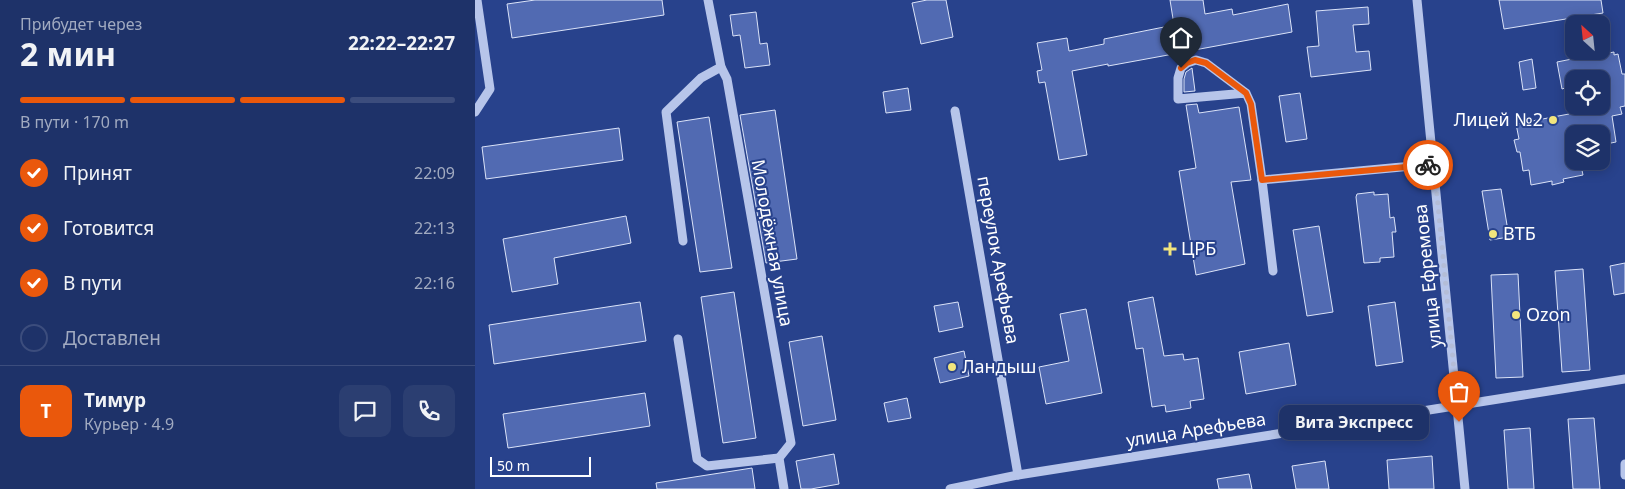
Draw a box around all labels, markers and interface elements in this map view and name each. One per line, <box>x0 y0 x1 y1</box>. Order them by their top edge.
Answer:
text: Прибудет через <box>20 13 142 35</box>
north arrow <box>1565 15 1610 60</box>
map controls <box>1565 15 1610 170</box>
pin <box>1160 17 1202 68</box>
icon: home <box>1167 24 1195 52</box>
text: 22:22–22:27 <box>348 30 455 56</box>
text: 2 мин <box>20 32 116 75</box>
button: locate <box>1565 70 1610 115</box>
place label: Лицей №2 <box>1454 107 1543 131</box>
text: В пути · 170 m <box>20 111 129 133</box>
marker: Лицей №2 <box>1547 114 1559 126</box>
button: layers <box>1565 125 1610 170</box>
courier <box>1403 140 1453 190</box>
icon: bike <box>1414 151 1442 179</box>
street label: Молодёжная улица <box>746 157 800 328</box>
icon: check <box>20 159 48 187</box>
text: Принят <box>63 160 132 186</box>
text: 22:09 <box>414 162 455 184</box>
street label: переулок Арефьева <box>972 174 1026 346</box>
street label: улица Ефремова <box>1408 203 1446 349</box>
icon: check <box>20 214 48 242</box>
text: Готовится <box>63 215 154 241</box>
text: 22:13 <box>414 217 455 239</box>
place label: ВТБ <box>1503 221 1536 245</box>
marker: ВТБ <box>1487 228 1499 240</box>
place label: ЦРБ <box>1181 236 1216 260</box>
marker: ЦРБ <box>1163 242 1177 256</box>
icon: check <box>20 269 48 297</box>
text: В пути <box>63 270 122 296</box>
text: 22:16 <box>414 272 455 294</box>
place label: Ozon <box>1526 302 1571 326</box>
marker: Ozon <box>1510 309 1522 321</box>
text: Доставлен <box>63 325 161 351</box>
place label: Ландыш <box>962 354 1036 378</box>
marker: Ландыш <box>946 361 958 373</box>
pin <box>1438 371 1480 422</box>
icon: bag <box>1445 378 1473 406</box>
button: chat <box>339 385 391 437</box>
button: phone <box>403 385 455 437</box>
text: Тимур <box>84 387 146 413</box>
text: Т <box>41 398 51 424</box>
callout: Вита Экспресс <box>1279 404 1429 440</box>
street label: улица Арефьева <box>1124 406 1267 452</box>
text: Вита Экспресс <box>1295 411 1413 433</box>
text: Курьер · 4.9 <box>84 413 174 435</box>
scale bar <box>490 454 591 477</box>
text: 50 m <box>497 456 530 475</box>

